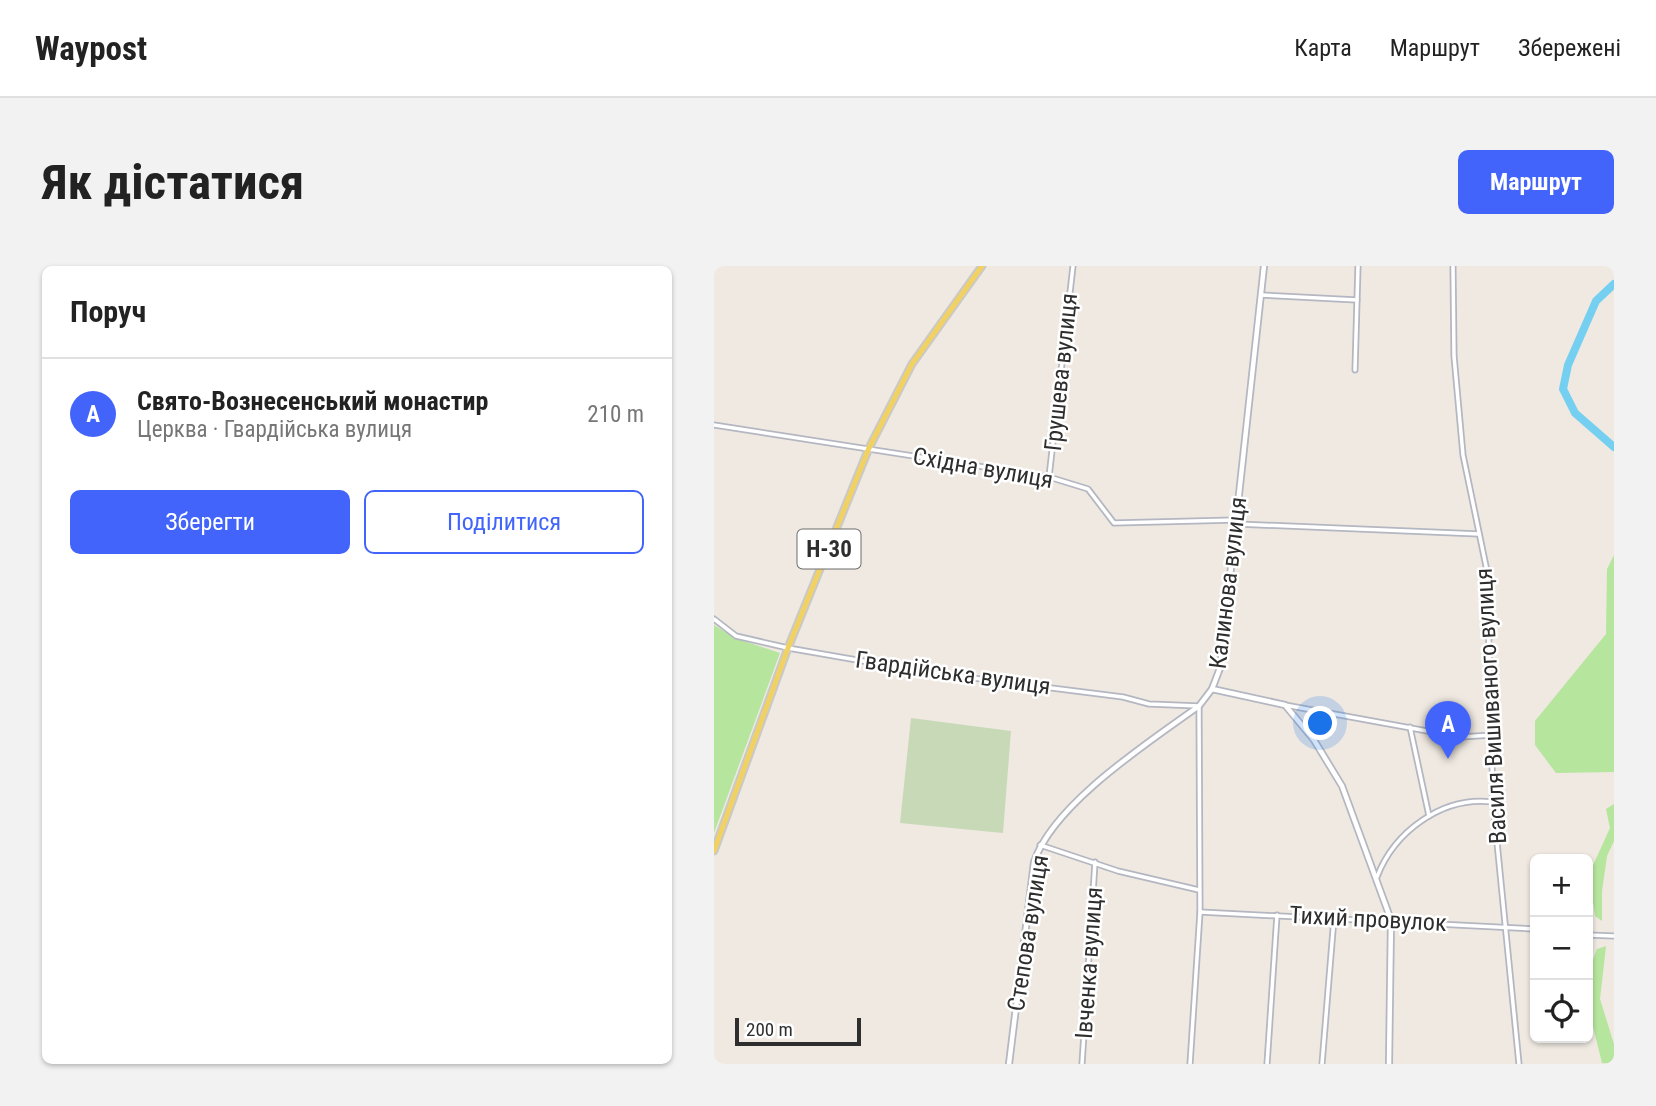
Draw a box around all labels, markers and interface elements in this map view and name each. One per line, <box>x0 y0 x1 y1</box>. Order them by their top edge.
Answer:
text: Waypost <box>35 29 147 68</box>
text: Карта <box>1294 34 1352 62</box>
text: Маршрут <box>1390 34 1480 62</box>
text: Збережені <box>1518 34 1621 62</box>
button: Маршрут <box>1458 150 1614 214</box>
text: Як дістатися <box>42 154 304 211</box>
street label: Грушева вулиця <box>1039 292 1083 452</box>
text: Поруч <box>70 294 146 329</box>
text: Cвято-Вознесенський монастир <box>137 386 488 416</box>
text: A <box>86 401 100 428</box>
text: 210 m <box>587 401 644 428</box>
text: Церква · Гвардійська вулиця <box>137 416 412 443</box>
street label: Східна вулиця <box>911 442 1055 494</box>
button: Зберегти <box>70 490 350 554</box>
button: Поділитися <box>364 490 644 554</box>
street label: Калинова вулиця <box>1204 495 1252 671</box>
road number: Н-30 <box>797 530 860 568</box>
street label: Василя Вишиваного вулиця <box>1470 567 1512 845</box>
street label: Гвардійська вулиця <box>854 645 1052 701</box>
pin: A <box>1425 701 1471 759</box>
your location <box>1303 706 1337 740</box>
street label: Степова вулиця <box>1002 853 1054 1013</box>
map controls <box>1530 854 1593 1043</box>
button: + <box>1530 854 1593 917</box>
street label: Івченка вулиця <box>1070 886 1108 1040</box>
street label: Тихий провулок <box>1289 901 1448 937</box>
button: − <box>1530 917 1593 980</box>
button: locate <box>1530 980 1593 1043</box>
scale bar <box>735 1015 861 1047</box>
text: 200 m <box>746 1018 793 1041</box>

